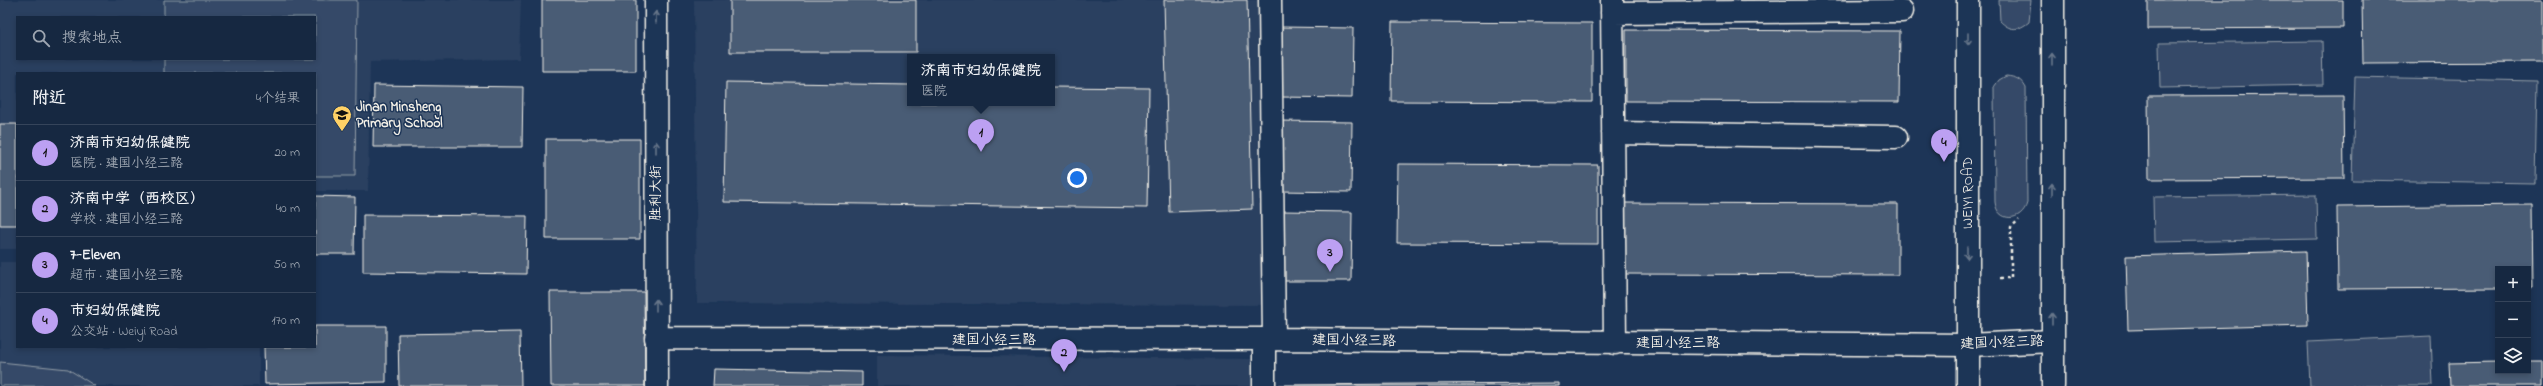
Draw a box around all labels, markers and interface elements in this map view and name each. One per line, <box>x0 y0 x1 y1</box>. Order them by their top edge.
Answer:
one-way arrow <box>652 11 660 24</box>
search box <box>16 16 316 60</box>
icon: search <box>30 27 52 49</box>
text: 搜索地点 <box>62 27 122 49</box>
one-way arrow <box>1964 32 1972 45</box>
one-way arrow <box>2048 53 2056 66</box>
popup <box>907 54 1055 106</box>
text: 济南市妇幼保健院 <box>921 60 1041 82</box>
text: 医院 <box>921 82 947 101</box>
text: 附近 <box>32 86 66 111</box>
text: 4个结果 <box>256 89 300 108</box>
place label: Jinan Minsheng Primary School <box>356 97 443 136</box>
school or university icon: Jinan Minsheng Primary School <box>331 104 353 132</box>
pin: 1 <box>968 119 994 152</box>
pin: 4 <box>1931 129 1957 162</box>
text: 济南市妇幼保健院 <box>70 132 190 154</box>
one-way arrow <box>652 141 660 154</box>
text: 1 <box>43 143 47 162</box>
text: 20 m <box>275 143 300 162</box>
text: 医院 · 建国小经三路 <box>70 154 183 173</box>
street label: WEIYI ROAD <box>1958 157 1979 229</box>
street label: 胜利大街 <box>646 165 667 221</box>
your location <box>1067 168 1087 188</box>
one-way arrow <box>2048 183 2056 196</box>
text: 济南中学（西校区） <box>70 188 205 210</box>
text: 2 <box>42 199 48 218</box>
text: 40 m <box>276 199 300 218</box>
text: 学校 · 建国小经三路 <box>70 210 183 229</box>
pin: 3 <box>1317 239 1343 272</box>
text: 7-Eleven <box>70 244 121 266</box>
one-way arrow <box>1963 246 1971 259</box>
text: 3 <box>42 255 48 274</box>
text: 50 m <box>274 255 300 274</box>
text: 超市 · 建国小经三路 <box>70 266 183 285</box>
map controls <box>2495 266 2531 374</box>
button: + <box>2495 266 2531 302</box>
one-way arrow <box>652 299 660 312</box>
text: 市妇幼保健院 <box>70 300 160 322</box>
button: − <box>2495 302 2531 338</box>
text: 4 <box>42 311 48 330</box>
text: 170 m <box>272 311 300 330</box>
one-way arrow <box>2048 313 2056 326</box>
text: 公交站 · Weiyi Road <box>70 322 178 341</box>
street label: 建国小经三路 <box>952 330 1036 351</box>
street label: 建国小经三路 <box>1312 330 1396 352</box>
street label: 建国小经三路 <box>1960 331 2044 355</box>
street label: 建国小经三路 <box>1636 333 1720 354</box>
button: layers <box>2495 338 2531 374</box>
pin: 2 <box>1051 339 1077 372</box>

